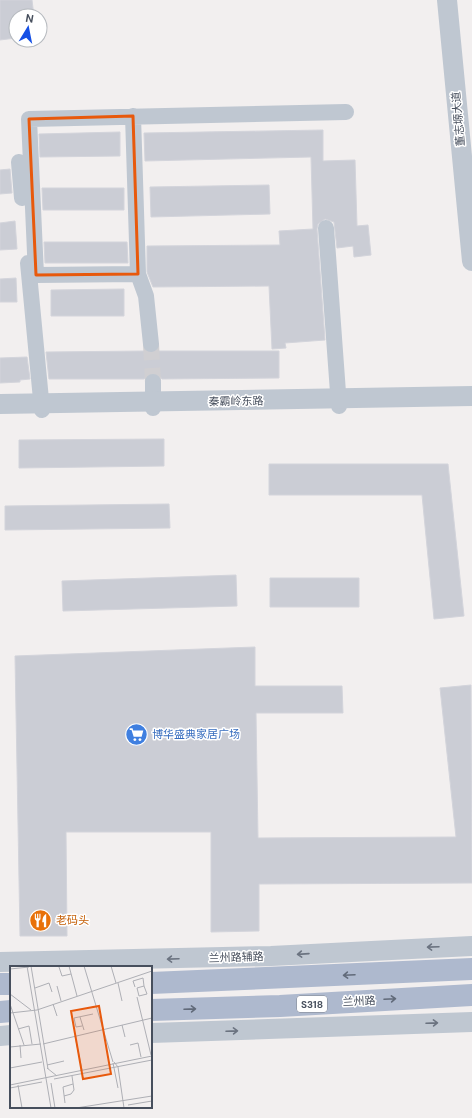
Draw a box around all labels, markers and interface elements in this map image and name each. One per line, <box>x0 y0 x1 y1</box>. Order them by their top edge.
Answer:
north arrow <box>8 8 48 48</box>
text: N <box>25 11 35 26</box>
street label: 董志塬大道 <box>449 91 467 147</box>
street label: 秦霸岭东路 <box>208 394 264 408</box>
supermarket icon: 博华盛典家居广场 <box>124 721 150 747</box>
place label: 博华盛典家居广场 <box>152 727 240 741</box>
restaurant icon: 老码头 <box>28 907 54 933</box>
place label: 老码头 <box>56 913 89 927</box>
one-way arrow <box>427 943 440 951</box>
street label: 兰州路辅路 <box>208 949 264 965</box>
one-way arrow <box>297 950 310 957</box>
one-way arrow <box>167 955 180 963</box>
inset map <box>10 966 152 1108</box>
one-way arrow <box>343 971 356 978</box>
street label: 兰州路 <box>342 993 376 1009</box>
road number: S318 <box>297 996 327 1012</box>
one-way arrow <box>383 996 396 1003</box>
one-way arrow <box>183 1006 196 1013</box>
one-way arrow <box>425 1019 438 1027</box>
one-way arrow <box>225 1027 238 1035</box>

